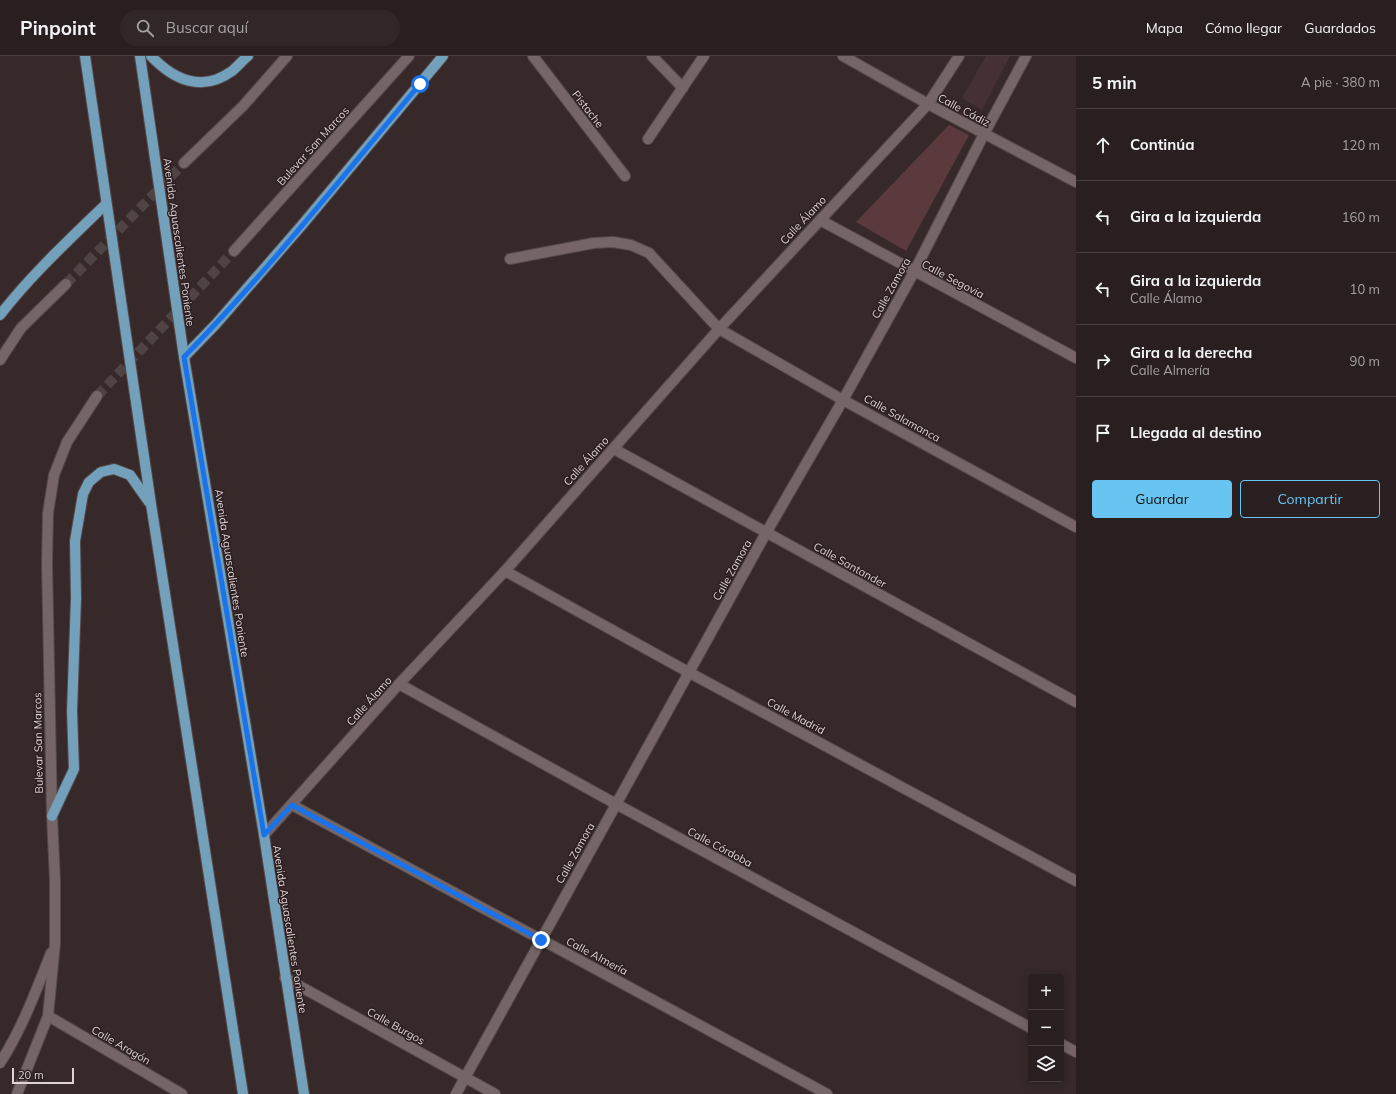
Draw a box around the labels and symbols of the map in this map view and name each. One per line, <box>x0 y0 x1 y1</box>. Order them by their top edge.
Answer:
route start <box>411 75 429 93</box>
street label: Pistache <box>569 88 607 130</box>
street label: Calle Cádiz <box>936 90 993 130</box>
street label: Bulevar San Marcos <box>274 104 352 188</box>
street label: Avenida Aguascalientes Poniente <box>160 157 198 327</box>
street label: Calle Álamo <box>777 193 829 247</box>
street label: Calle Zamora <box>869 255 913 321</box>
street label: Calle Segovia <box>919 257 987 301</box>
street label: Calle Salamanca <box>861 391 943 445</box>
street label: Calle Álamo <box>560 434 612 488</box>
street label: Avenida Aguascalientes Poniente <box>212 488 252 658</box>
street label: Calle Zamora <box>710 537 754 603</box>
street label: Calle Santander <box>811 539 889 591</box>
street label: Calle Álamo <box>343 674 395 728</box>
street label: Bulevar San Marcos <box>30 692 46 794</box>
street label: Calle Madrid <box>765 695 827 737</box>
street label: Calle Zamora <box>553 820 597 886</box>
street label: Calle Córdoba <box>685 824 755 870</box>
street label: Avenida Aguascalientes Poniente <box>270 844 310 1014</box>
route end <box>532 931 550 949</box>
street label: Calle Almería <box>564 934 630 978</box>
street label: Calle Burgos <box>365 1004 427 1048</box>
street label: Calle Aragón <box>89 1022 153 1068</box>
scale bar <box>12 1066 74 1085</box>

